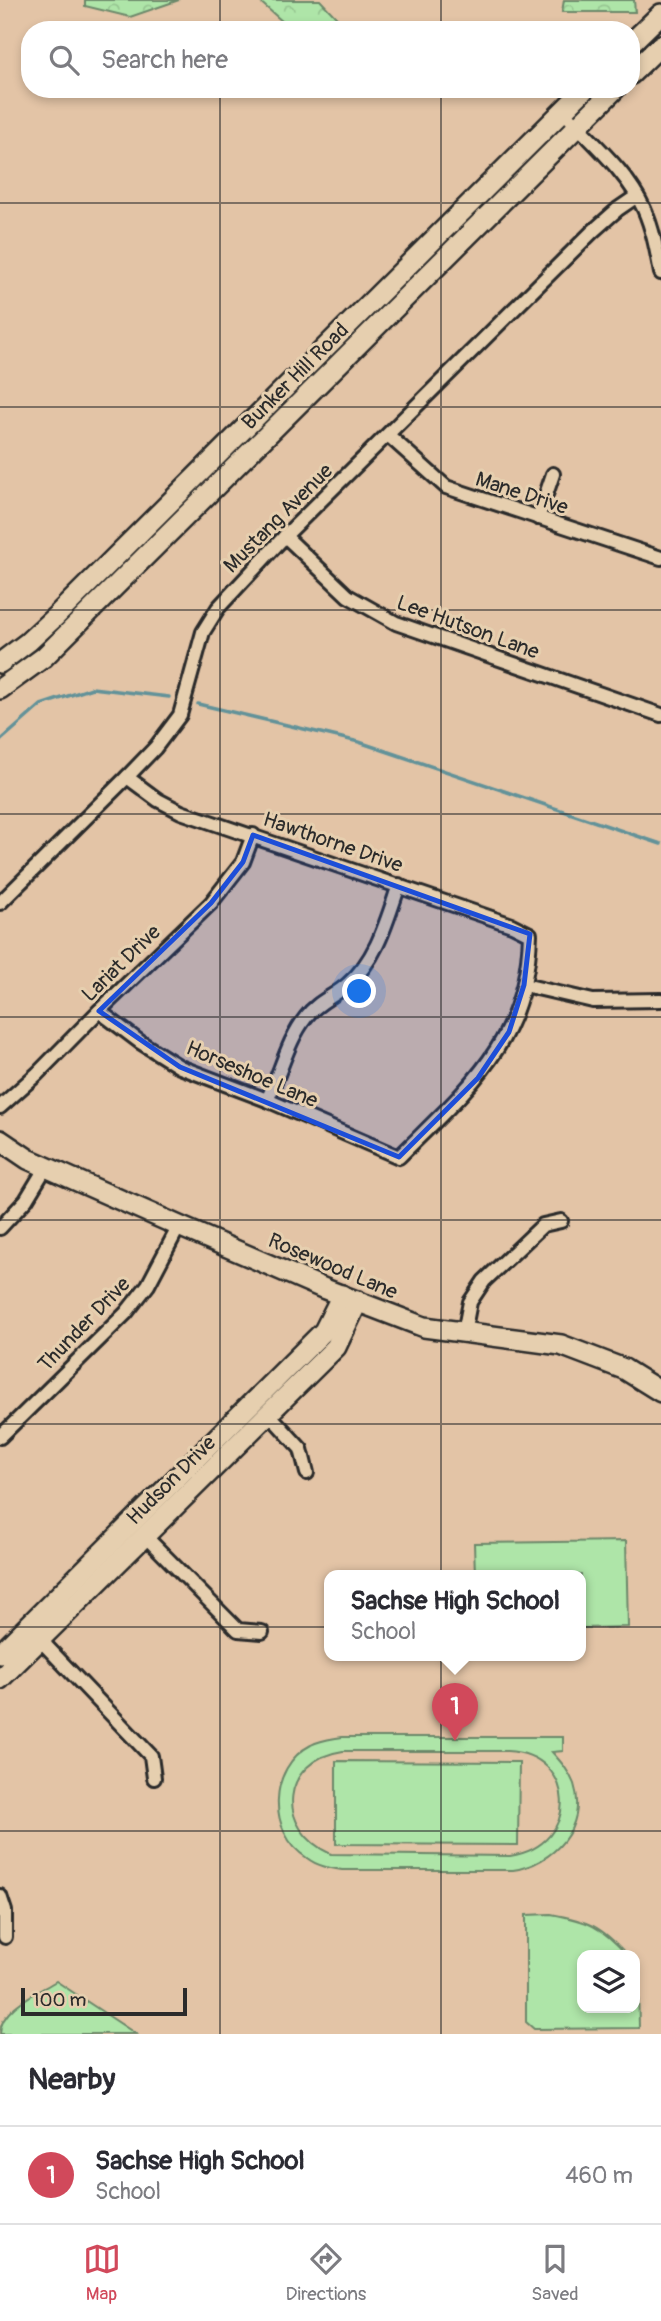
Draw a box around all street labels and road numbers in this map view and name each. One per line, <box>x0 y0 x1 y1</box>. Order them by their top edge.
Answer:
street label: Bunker Hill Road <box>236 317 355 436</box>
street label: Mustang Avenue <box>218 457 339 579</box>
street label: Mane Drive <box>472 466 572 521</box>
street label: Lee Hutson Lane <box>393 589 543 666</box>
street label: Hawthorne Drive <box>259 806 407 879</box>
street label: Lariat Drive <box>76 919 167 1008</box>
street label: Horseshoe Lane <box>182 1035 322 1115</box>
street label: Rosewood Lane <box>264 1227 402 1306</box>
street label: Thunder Drive <box>32 1271 137 1377</box>
street label: Hudson Drive <box>121 1429 222 1531</box>

